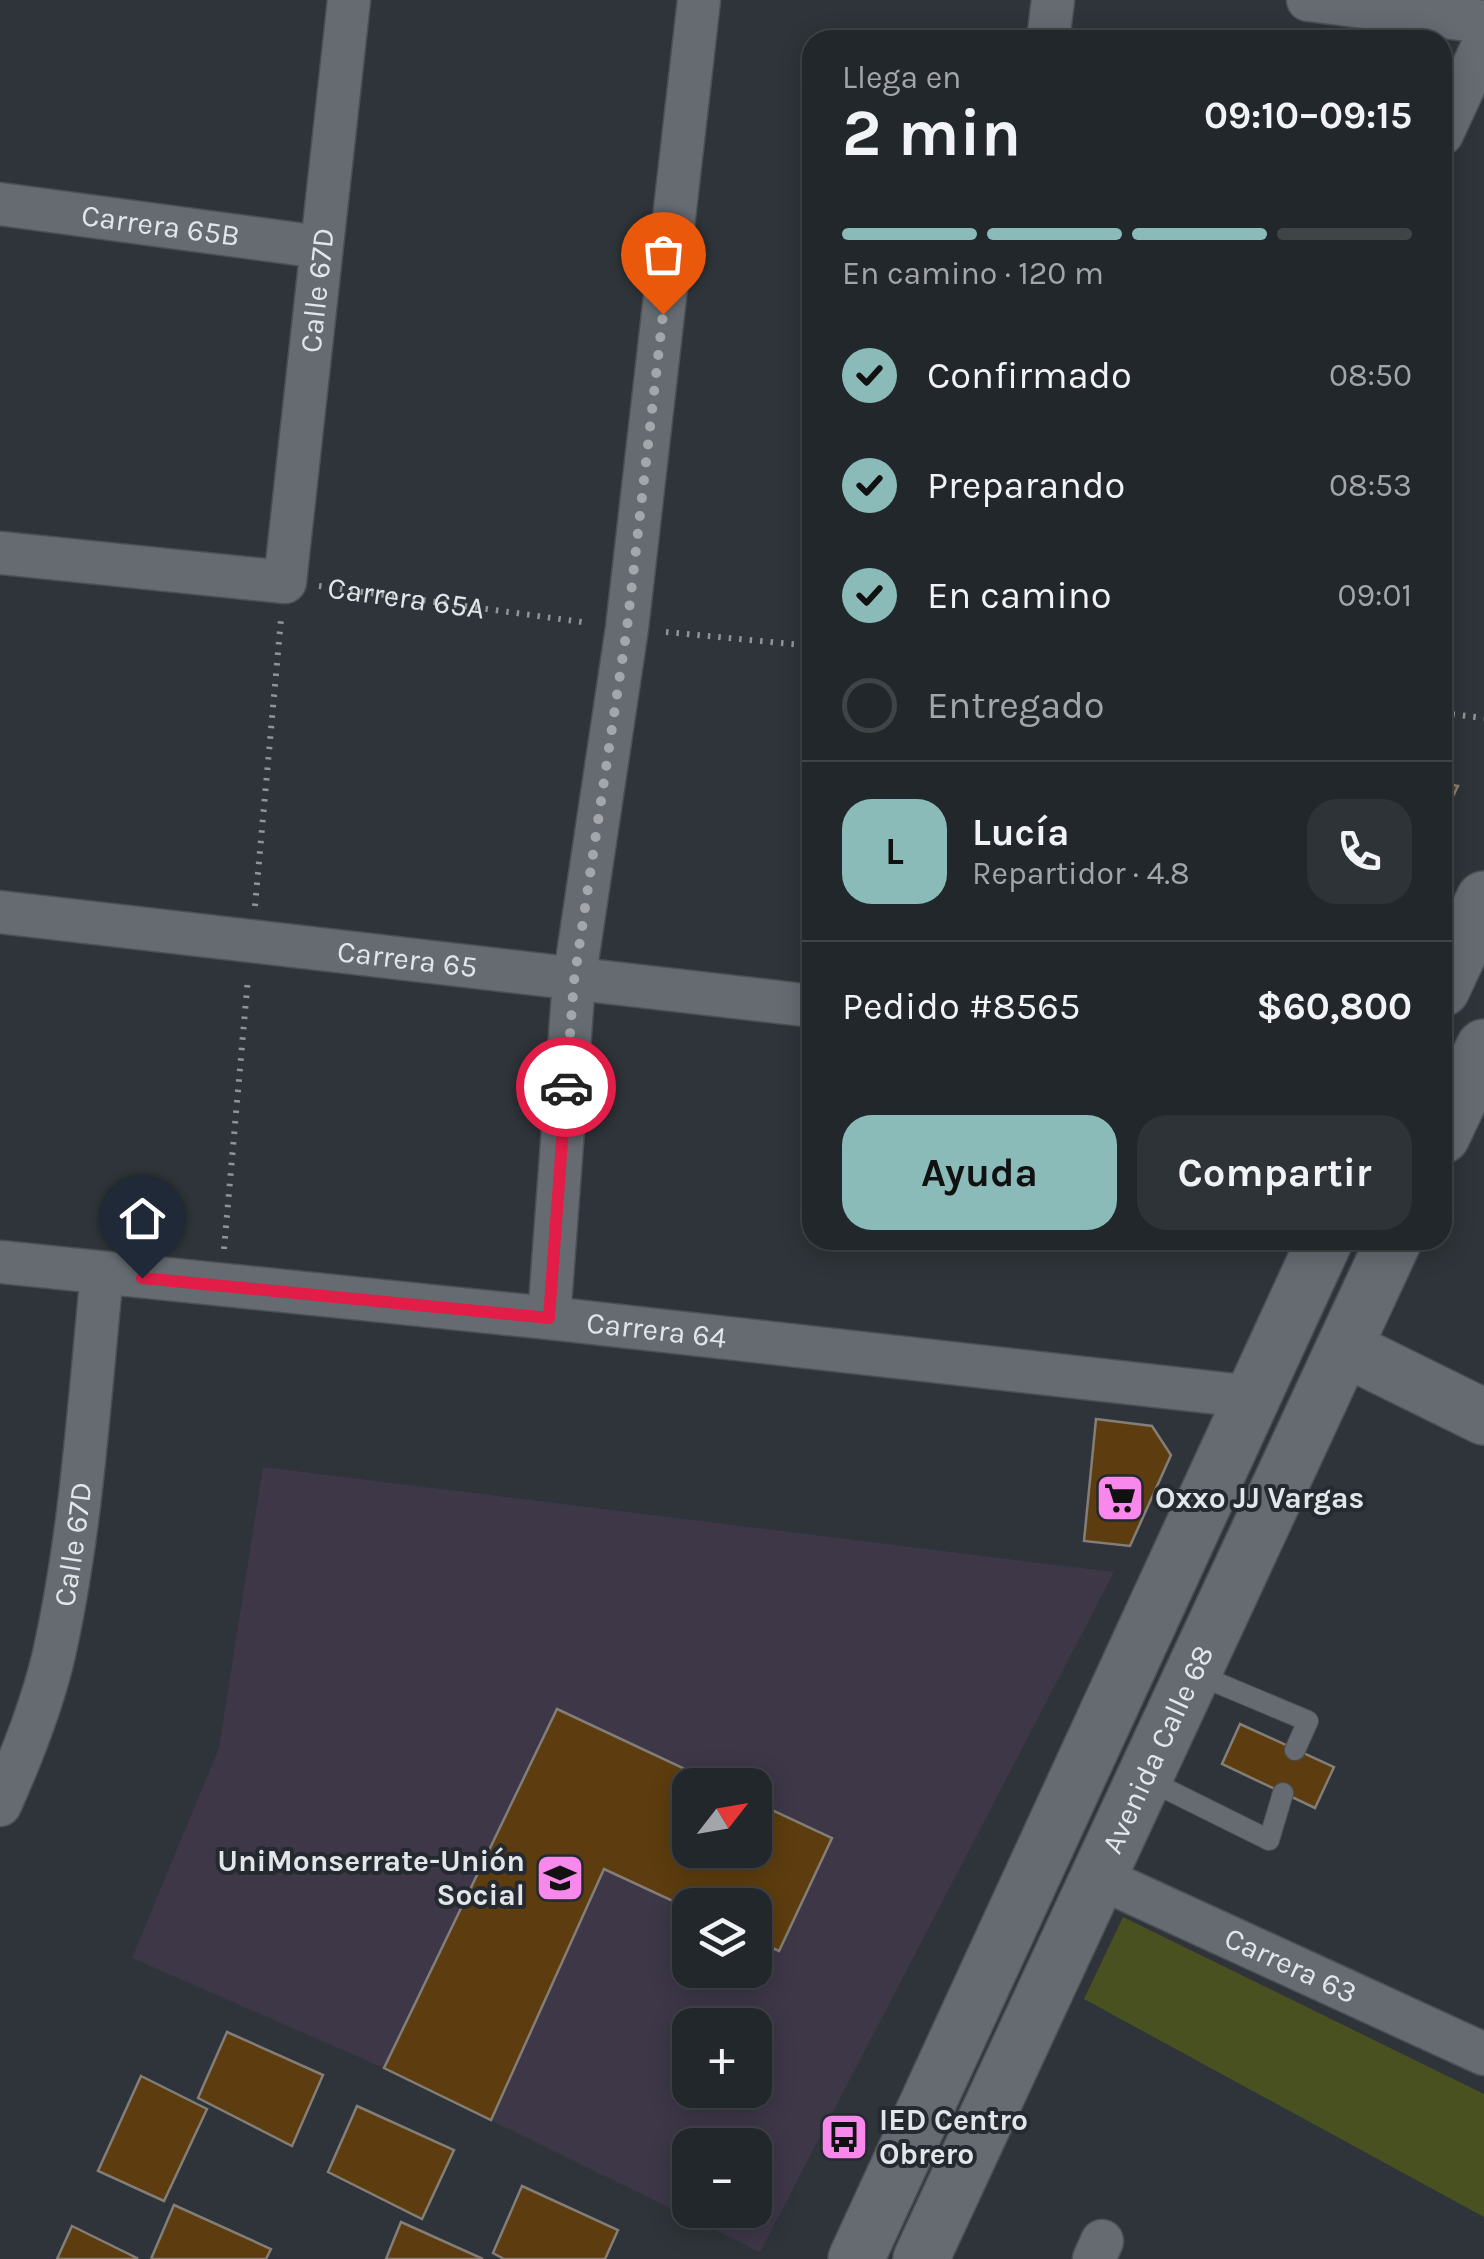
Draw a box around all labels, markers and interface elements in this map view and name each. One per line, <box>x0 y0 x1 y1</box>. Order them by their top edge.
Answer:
text: Llega en <box>842 59 961 96</box>
text: 09:10–09:15 <box>1204 93 1412 138</box>
text: 2 min <box>842 95 1021 171</box>
street label: Carrera 65B <box>79 197 242 254</box>
pin <box>621 212 706 315</box>
street label: Calle 67D <box>292 226 342 355</box>
icon: bag <box>636 227 691 282</box>
text: En camino · 120 m <box>842 255 1104 292</box>
icon: check <box>842 348 897 403</box>
text: Confirmado <box>927 353 1132 398</box>
text: 08:50 <box>1329 357 1412 394</box>
icon: check <box>842 458 897 513</box>
text: Preparando <box>927 463 1125 508</box>
text: 08:53 <box>1329 467 1412 504</box>
icon: check <box>842 568 897 623</box>
street label: Carrera 65A <box>326 569 487 627</box>
text: En camino <box>927 573 1111 618</box>
text: 09:01 <box>1338 577 1412 614</box>
text: Entregado <box>927 683 1104 728</box>
button: phone <box>1307 799 1412 904</box>
text: Lucía <box>972 810 1069 855</box>
text: L <box>885 829 904 874</box>
text: Repartidor · 4.8 <box>972 855 1190 892</box>
street label: Carrera 65 <box>335 933 479 985</box>
text: Pedido #8565 <box>842 984 1080 1029</box>
text: $60,800 <box>1256 984 1412 1029</box>
courier <box>516 1037 616 1137</box>
icon: car <box>539 1060 594 1115</box>
button: Ayuda <box>842 1115 1117 1230</box>
button: Compartir <box>1137 1115 1412 1230</box>
pin <box>100 1176 185 1279</box>
icon: home <box>115 1191 170 1246</box>
street label: Carrera 64 <box>585 1304 729 1356</box>
supermarket icon: Oxxo JJ Vargas <box>1094 1472 1146 1524</box>
street label: Calle 67D <box>46 1480 100 1609</box>
place label: Oxxo JJ Vargas <box>1155 1480 1364 1516</box>
street label: Avenida Calle 68 <box>1094 1639 1221 1859</box>
north arrow <box>672 1768 772 1868</box>
map controls <box>672 1768 772 2228</box>
place label: UniMonserrate-Unión Social <box>217 1843 525 1913</box>
school or university icon: UniMonserrate-Unión Social <box>534 1852 586 1904</box>
button: layers <box>672 1888 772 1988</box>
street label: Carrera 63 <box>1219 1920 1362 2011</box>
button: + <box>672 2008 772 2108</box>
place label: IED Centro Obrero <box>879 2102 1028 2172</box>
bus stop icon: IED Centro Obrero <box>818 2111 870 2163</box>
button: − <box>672 2128 772 2228</box>

